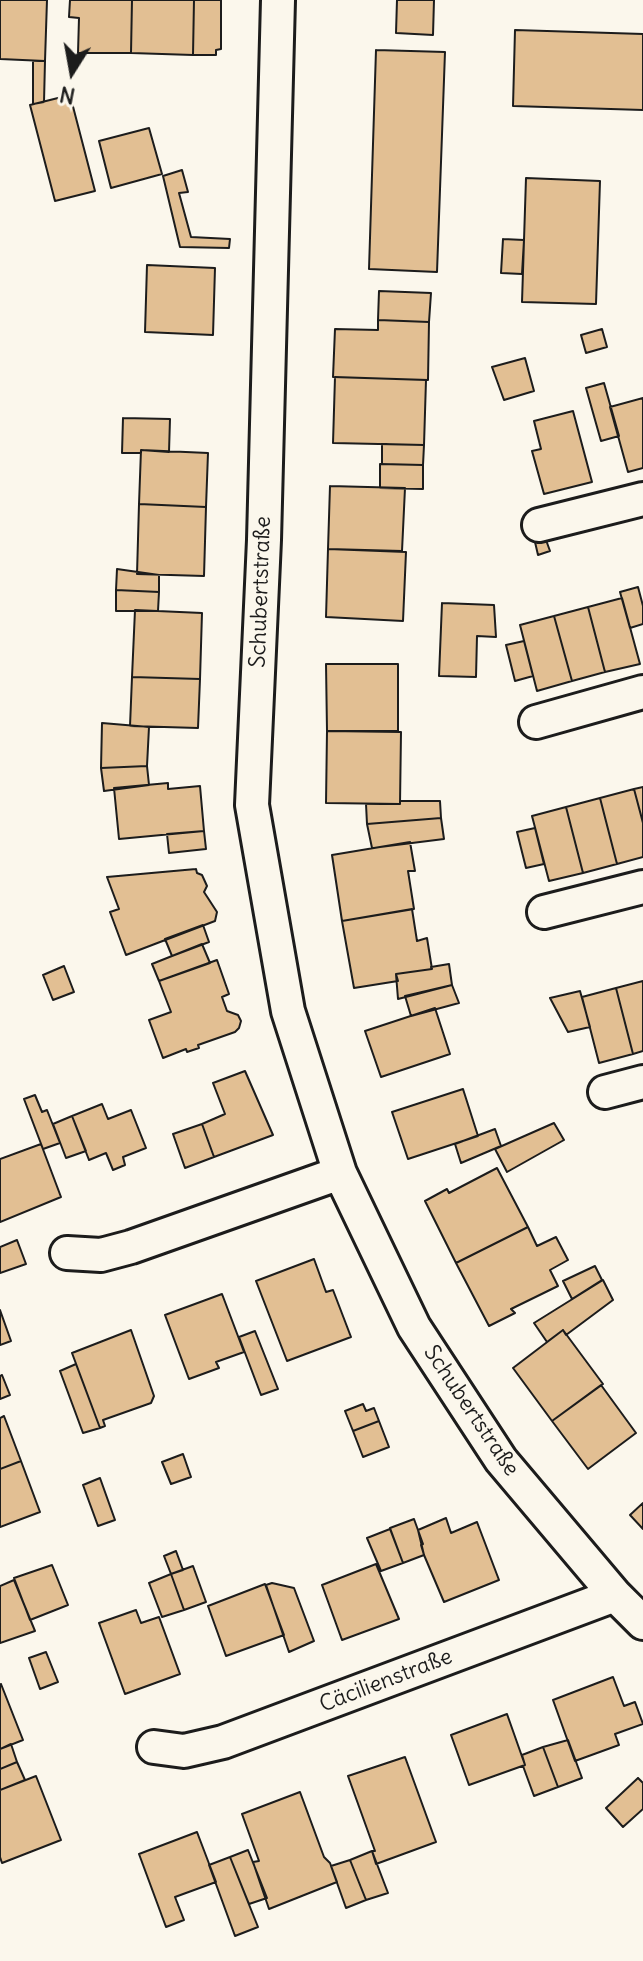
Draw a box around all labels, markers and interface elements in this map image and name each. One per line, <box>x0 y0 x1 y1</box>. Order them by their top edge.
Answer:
north arrow <box>32 32 112 112</box>
text: N <box>57 80 78 111</box>
street label: Schubertstraße <box>245 516 277 668</box>
street label: Schubertstraße <box>418 1341 524 1481</box>
street label: Cäcilienstraße <box>316 1644 456 1718</box>

